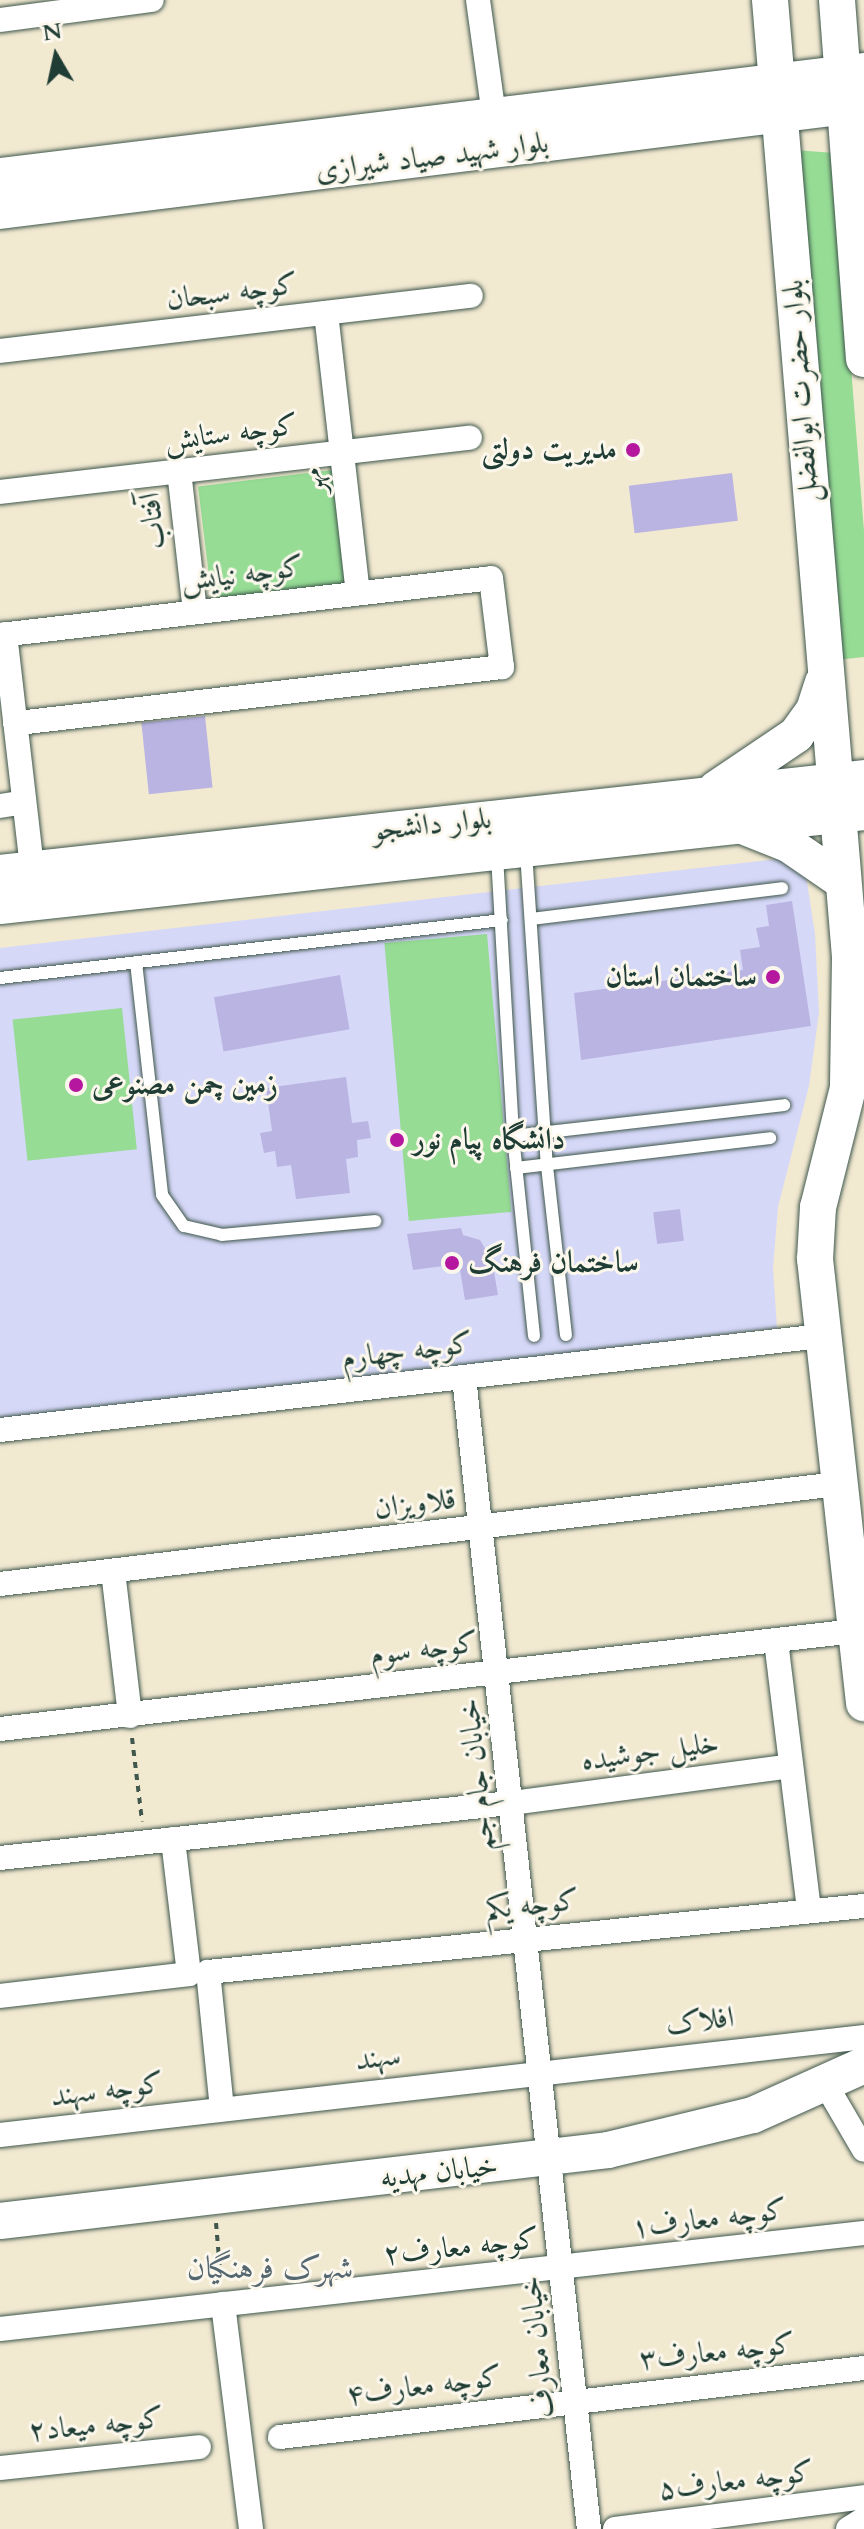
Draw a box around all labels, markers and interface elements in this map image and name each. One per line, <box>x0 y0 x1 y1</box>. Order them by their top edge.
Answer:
north arrow <box>16 16 96 96</box>
text: N <box>40 16 64 49</box>
street label: بلوار شهید صیاد شیرازی <box>313 125 551 189</box>
street label: کوچه سبحان <box>164 266 300 318</box>
street label: بلوار حضرت ابوالفضل <box>775 278 827 504</box>
street label: کوچه ستایش <box>162 407 300 459</box>
place label: مدیریت دولتی <box>482 432 617 468</box>
marker: مدیریت دولتی <box>624 441 642 459</box>
street label: مهر <box>294 466 332 496</box>
street label: آفتاب <box>132 490 174 552</box>
street label: كوچه نيايش <box>179 549 305 599</box>
street label: بلوار دانشجو <box>371 801 493 849</box>
place label: ساختمان استان <box>605 959 757 995</box>
marker: ساختمان استان <box>764 968 782 986</box>
place label: زمین چمن مصنوعی <box>92 1067 278 1103</box>
marker: زمین چمن مصنوعی <box>67 1076 85 1094</box>
place label: دانشگاه پیام نور <box>413 1122 565 1158</box>
marker: دانشگاه پیام نور <box>388 1131 406 1149</box>
place label: ساختمان فرهنگ <box>468 1245 639 1281</box>
marker: ساختمان فرهنگ <box>443 1254 461 1272</box>
street label: کوچه چهارم <box>340 1325 474 1377</box>
street label: قلاویزان <box>372 1481 458 1527</box>
street label: کوچه سوم <box>368 1625 480 1673</box>
street label: خیابان جام جم <box>451 1697 503 1853</box>
street label: خلیل جوشیده <box>579 1725 721 1779</box>
street label: کوچه یکم <box>483 1882 581 1928</box>
street label: افلاک <box>664 2000 736 2042</box>
street label: سهند <box>353 2037 403 2079</box>
street label: کوچه سهند <box>49 2065 165 2115</box>
street label: خیابان مهدیه <box>378 2148 500 2196</box>
street label: کوچه معارف۱ <box>629 2192 789 2246</box>
street label: کوچه معارف۲ <box>381 2221 541 2273</box>
district label: شهرک فرهنگیان <box>187 2249 353 2287</box>
street label: خیابان معارف <box>513 2274 563 2420</box>
street label: کوچه معارف۳ <box>637 2326 797 2378</box>
street label: کوچه معارف۴ <box>344 2359 504 2413</box>
street label: کوچه میعاد۲ <box>27 2400 165 2450</box>
street label: کوچه معارف۵ <box>656 2454 816 2508</box>

